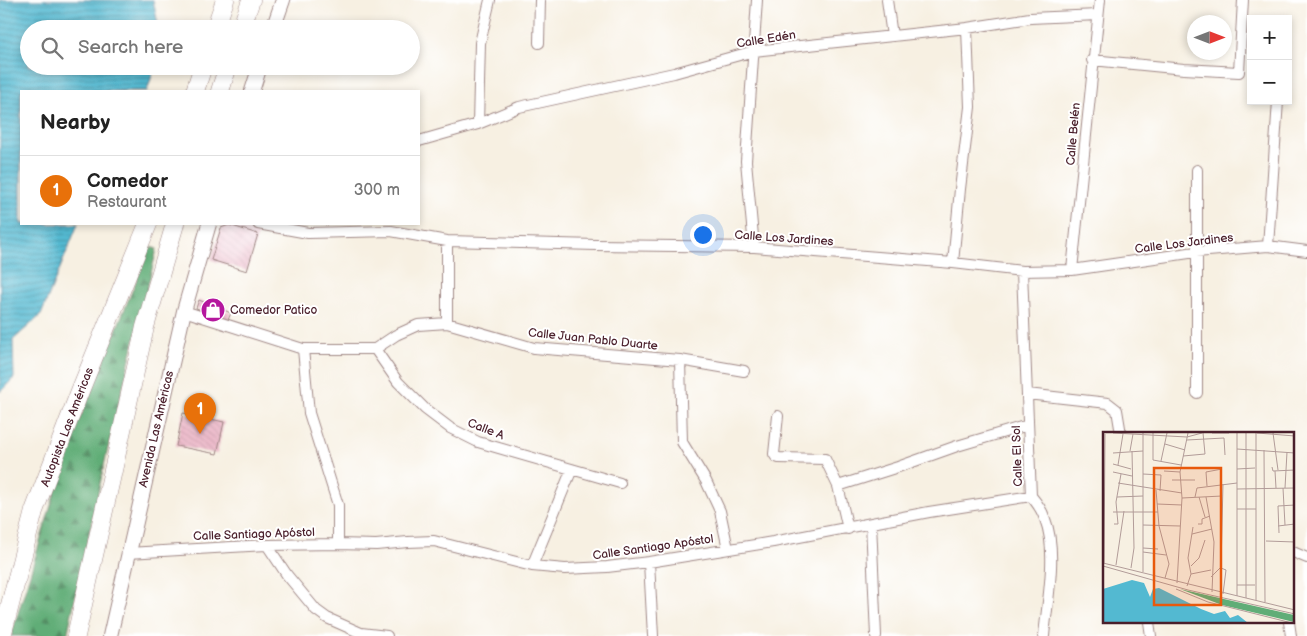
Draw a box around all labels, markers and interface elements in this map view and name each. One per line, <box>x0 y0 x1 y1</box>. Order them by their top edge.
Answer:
north arrow <box>1187 15 1232 60</box>
map controls <box>1247 15 1292 105</box>
button: + <box>1247 15 1292 60</box>
search box <box>20 20 420 75</box>
street label: Calle Edén <box>735 27 797 52</box>
icon: search <box>38 34 66 62</box>
text: Search here <box>78 36 183 59</box>
button: − <box>1247 60 1292 105</box>
street label: Calle Belén <box>1063 102 1084 166</box>
text: Nearby <box>40 110 110 135</box>
text: Comedor <box>87 170 168 193</box>
text: 1 <box>53 181 59 200</box>
text: 300 m <box>354 181 400 200</box>
text: Restaurant <box>87 193 167 212</box>
your location <box>690 222 716 248</box>
street label: Calle Los Jardines <box>734 228 834 249</box>
street label: Calle Los Jardines <box>1134 230 1234 257</box>
shop icon: Comedor Patico <box>200 297 226 323</box>
place label: Comedor Patico <box>230 303 317 318</box>
street label: Calle Juan Pablo Duarte <box>527 325 659 354</box>
street label: Autopista Las Américas <box>38 365 97 489</box>
street label: Avenida Las Américas <box>136 369 177 489</box>
pin: 1 <box>184 393 216 434</box>
street label: Calle A <box>465 416 507 444</box>
street label: Calle El Sol <box>1009 425 1026 487</box>
inset map <box>1103 432 1294 624</box>
street label: Calle Santiago Apóstol <box>193 525 315 544</box>
street label: Calle Santiago Apóstol <box>592 532 714 563</box>

